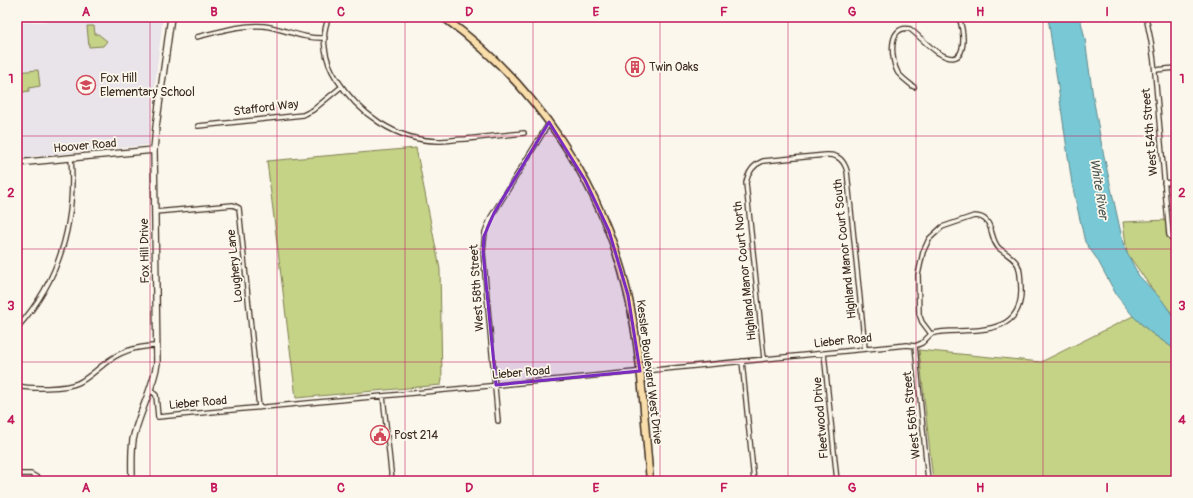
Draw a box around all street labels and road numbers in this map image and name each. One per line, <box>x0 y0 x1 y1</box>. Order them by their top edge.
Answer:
street label: West 54th Street <box>1139 87 1161 177</box>
street label: Stafford Way <box>233 97 299 119</box>
street label: Hoover Road <box>53 136 117 156</box>
street label: Highland Manor Court South <box>830 178 860 320</box>
street label: Highland Manor Court North <box>730 200 760 341</box>
street label: Fox Hill Drive <box>137 218 153 284</box>
street label: Loughery Lane <box>224 229 246 303</box>
street label: West 58th Street <box>466 244 488 332</box>
street label: Kessler Boulevard West Drive <box>633 299 665 445</box>
street label: Lieber Road <box>813 330 873 352</box>
street label: Lieber Road <box>491 363 551 383</box>
street label: West 56th Street <box>900 370 924 460</box>
street label: Fleetwood Drive <box>810 376 832 459</box>
street label: Lieber Road <box>168 393 228 413</box>

